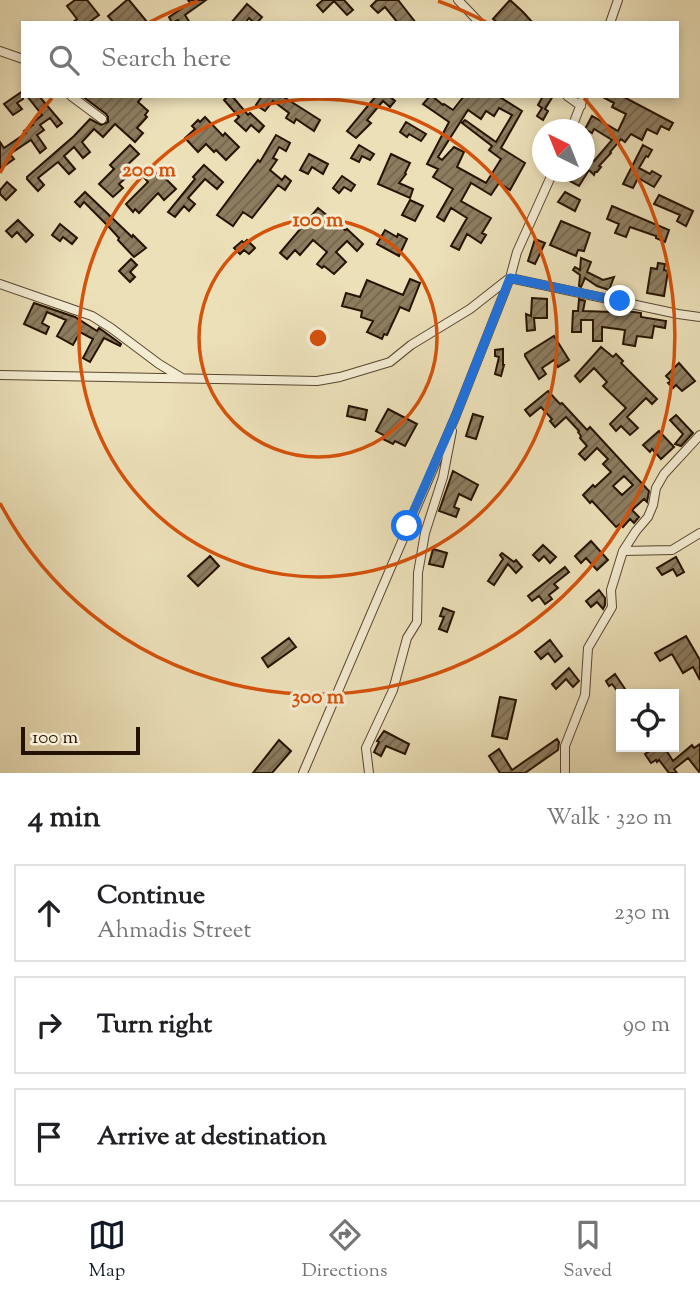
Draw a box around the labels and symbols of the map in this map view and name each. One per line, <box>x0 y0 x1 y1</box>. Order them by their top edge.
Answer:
north arrow <box>532 119 595 182</box>
text: 200 m <box>122 156 177 186</box>
text: 100 m <box>293 206 344 236</box>
route end <box>604 285 635 316</box>
centre of rings <box>306 326 330 350</box>
route start <box>391 510 422 541</box>
text: 300 m <box>292 683 345 713</box>
scale bar <box>21 724 140 756</box>

